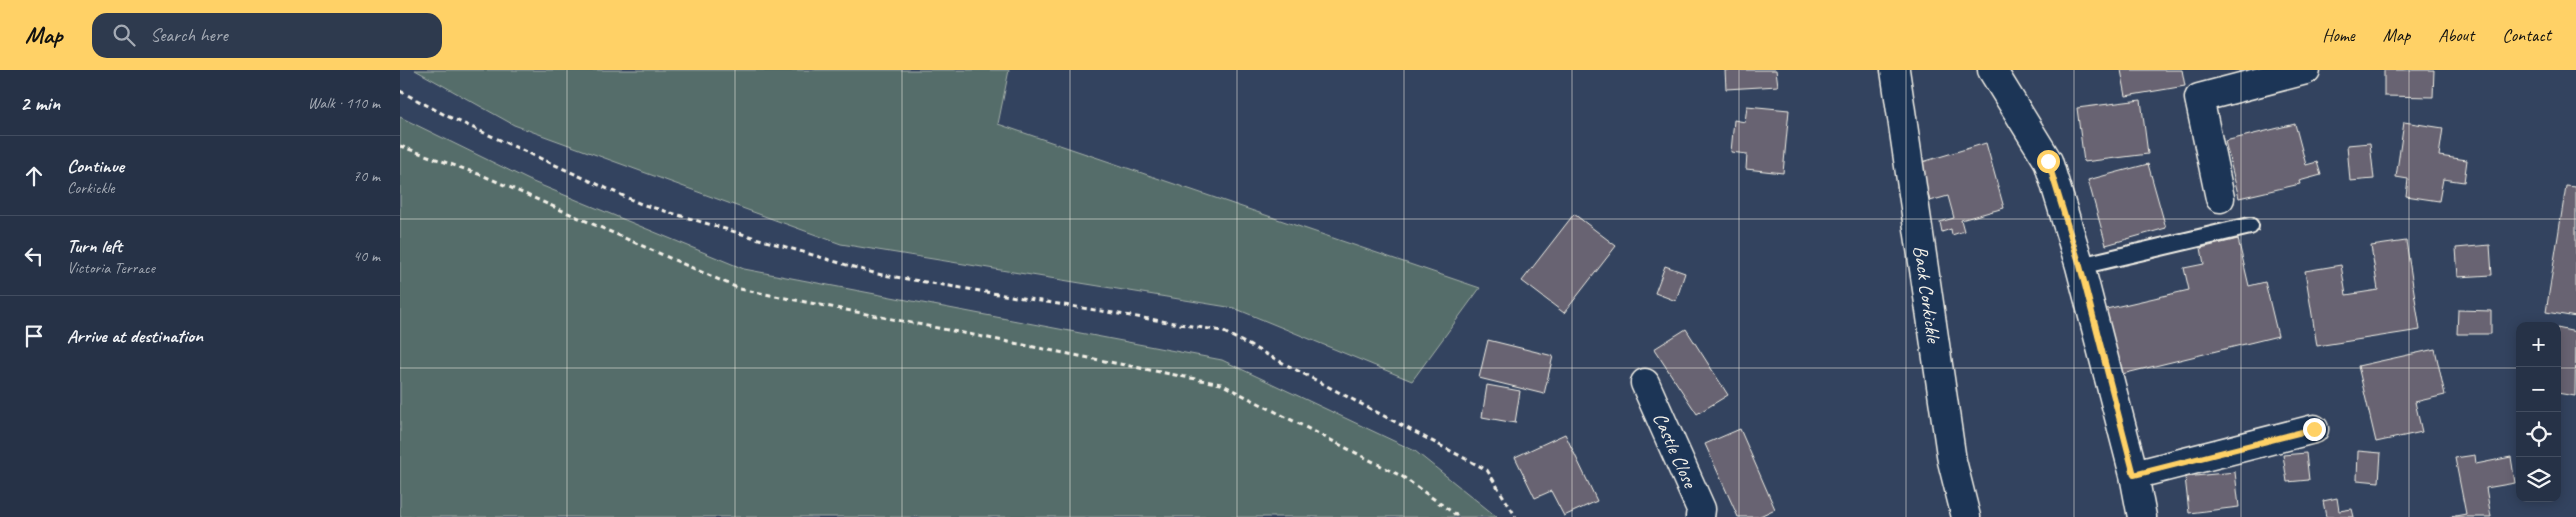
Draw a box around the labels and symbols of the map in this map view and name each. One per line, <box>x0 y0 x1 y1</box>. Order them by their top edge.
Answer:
route start <box>2037 150 2060 173</box>
street label: Back Corkickle <box>1908 244 1946 346</box>
street label: Castle Close <box>1647 409 1703 493</box>
route end <box>2303 418 2326 441</box>

